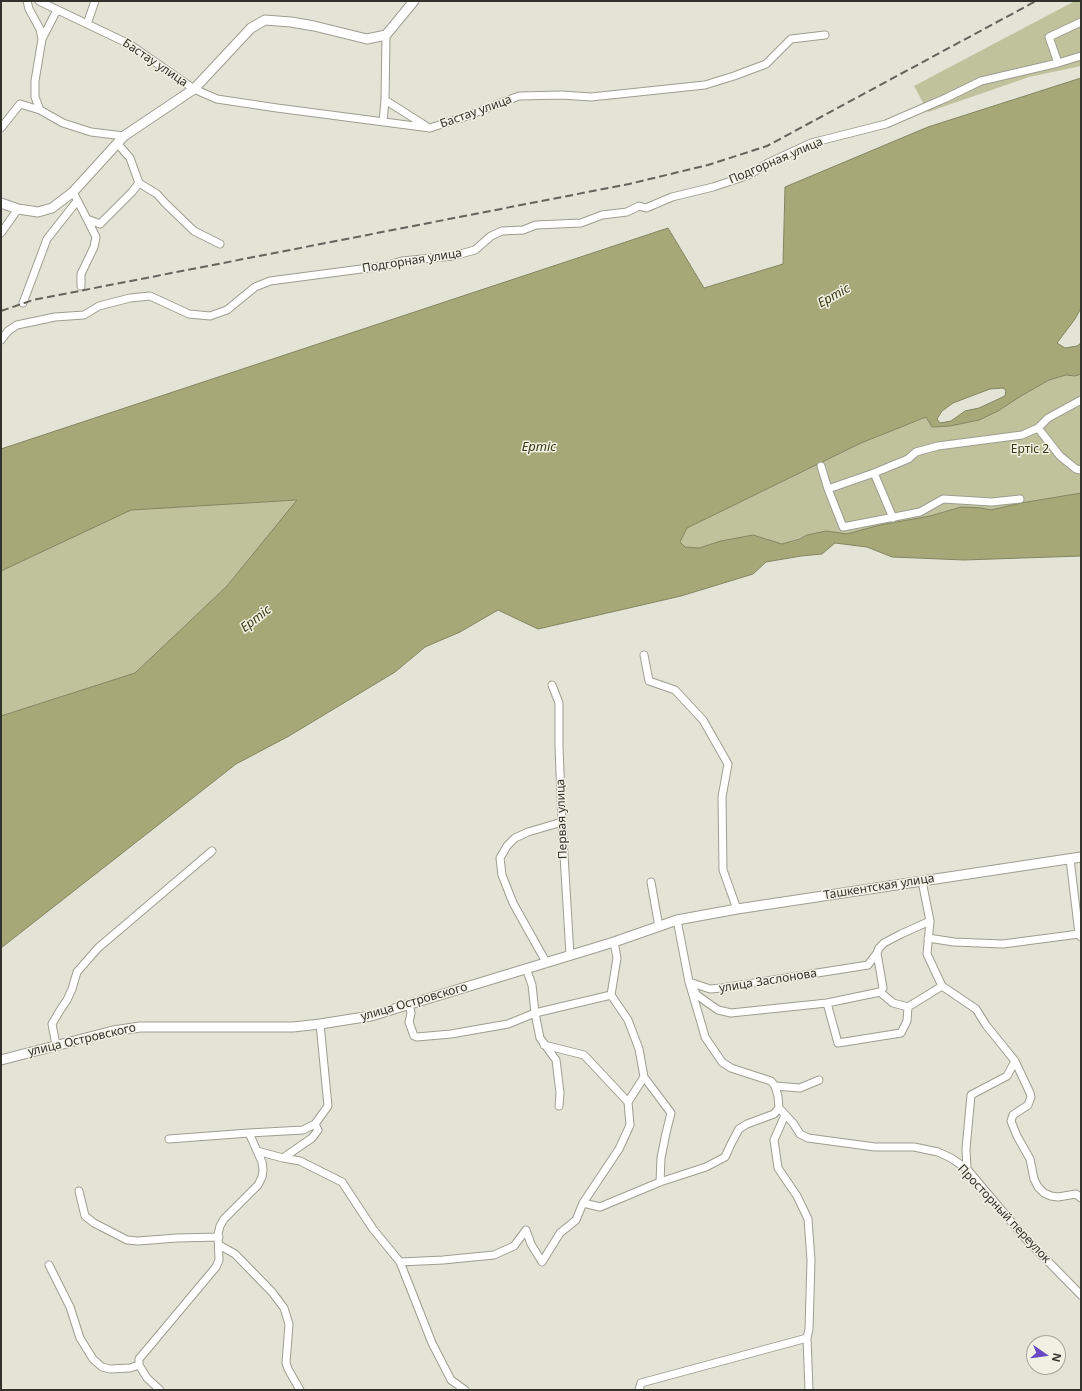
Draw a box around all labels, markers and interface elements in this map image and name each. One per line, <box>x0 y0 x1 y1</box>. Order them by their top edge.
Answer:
street label: Бастау улица <box>120 36 190 90</box>
street label: Бастау улица <box>438 92 514 132</box>
street label: Подгорная улица <box>727 135 825 187</box>
street label: Подгорная улица <box>361 246 463 276</box>
water label: Ертіс <box>815 281 853 311</box>
water label: Ертіс <box>522 439 556 455</box>
park label: Ертіс 2 <box>1011 443 1049 457</box>
water label: Ертіс <box>238 602 274 636</box>
street label: Первая улица <box>553 779 571 859</box>
street label: Ташкентская улица <box>823 871 935 903</box>
street label: улица Заслонова <box>718 966 818 996</box>
street label: улица Островского <box>359 980 469 1024</box>
street label: улица Островского <box>27 1021 137 1059</box>
street label: Просторный переулок <box>955 1162 1053 1266</box>
north arrow <box>1026 1335 1066 1375</box>
text: N <box>1049 1352 1066 1364</box>

